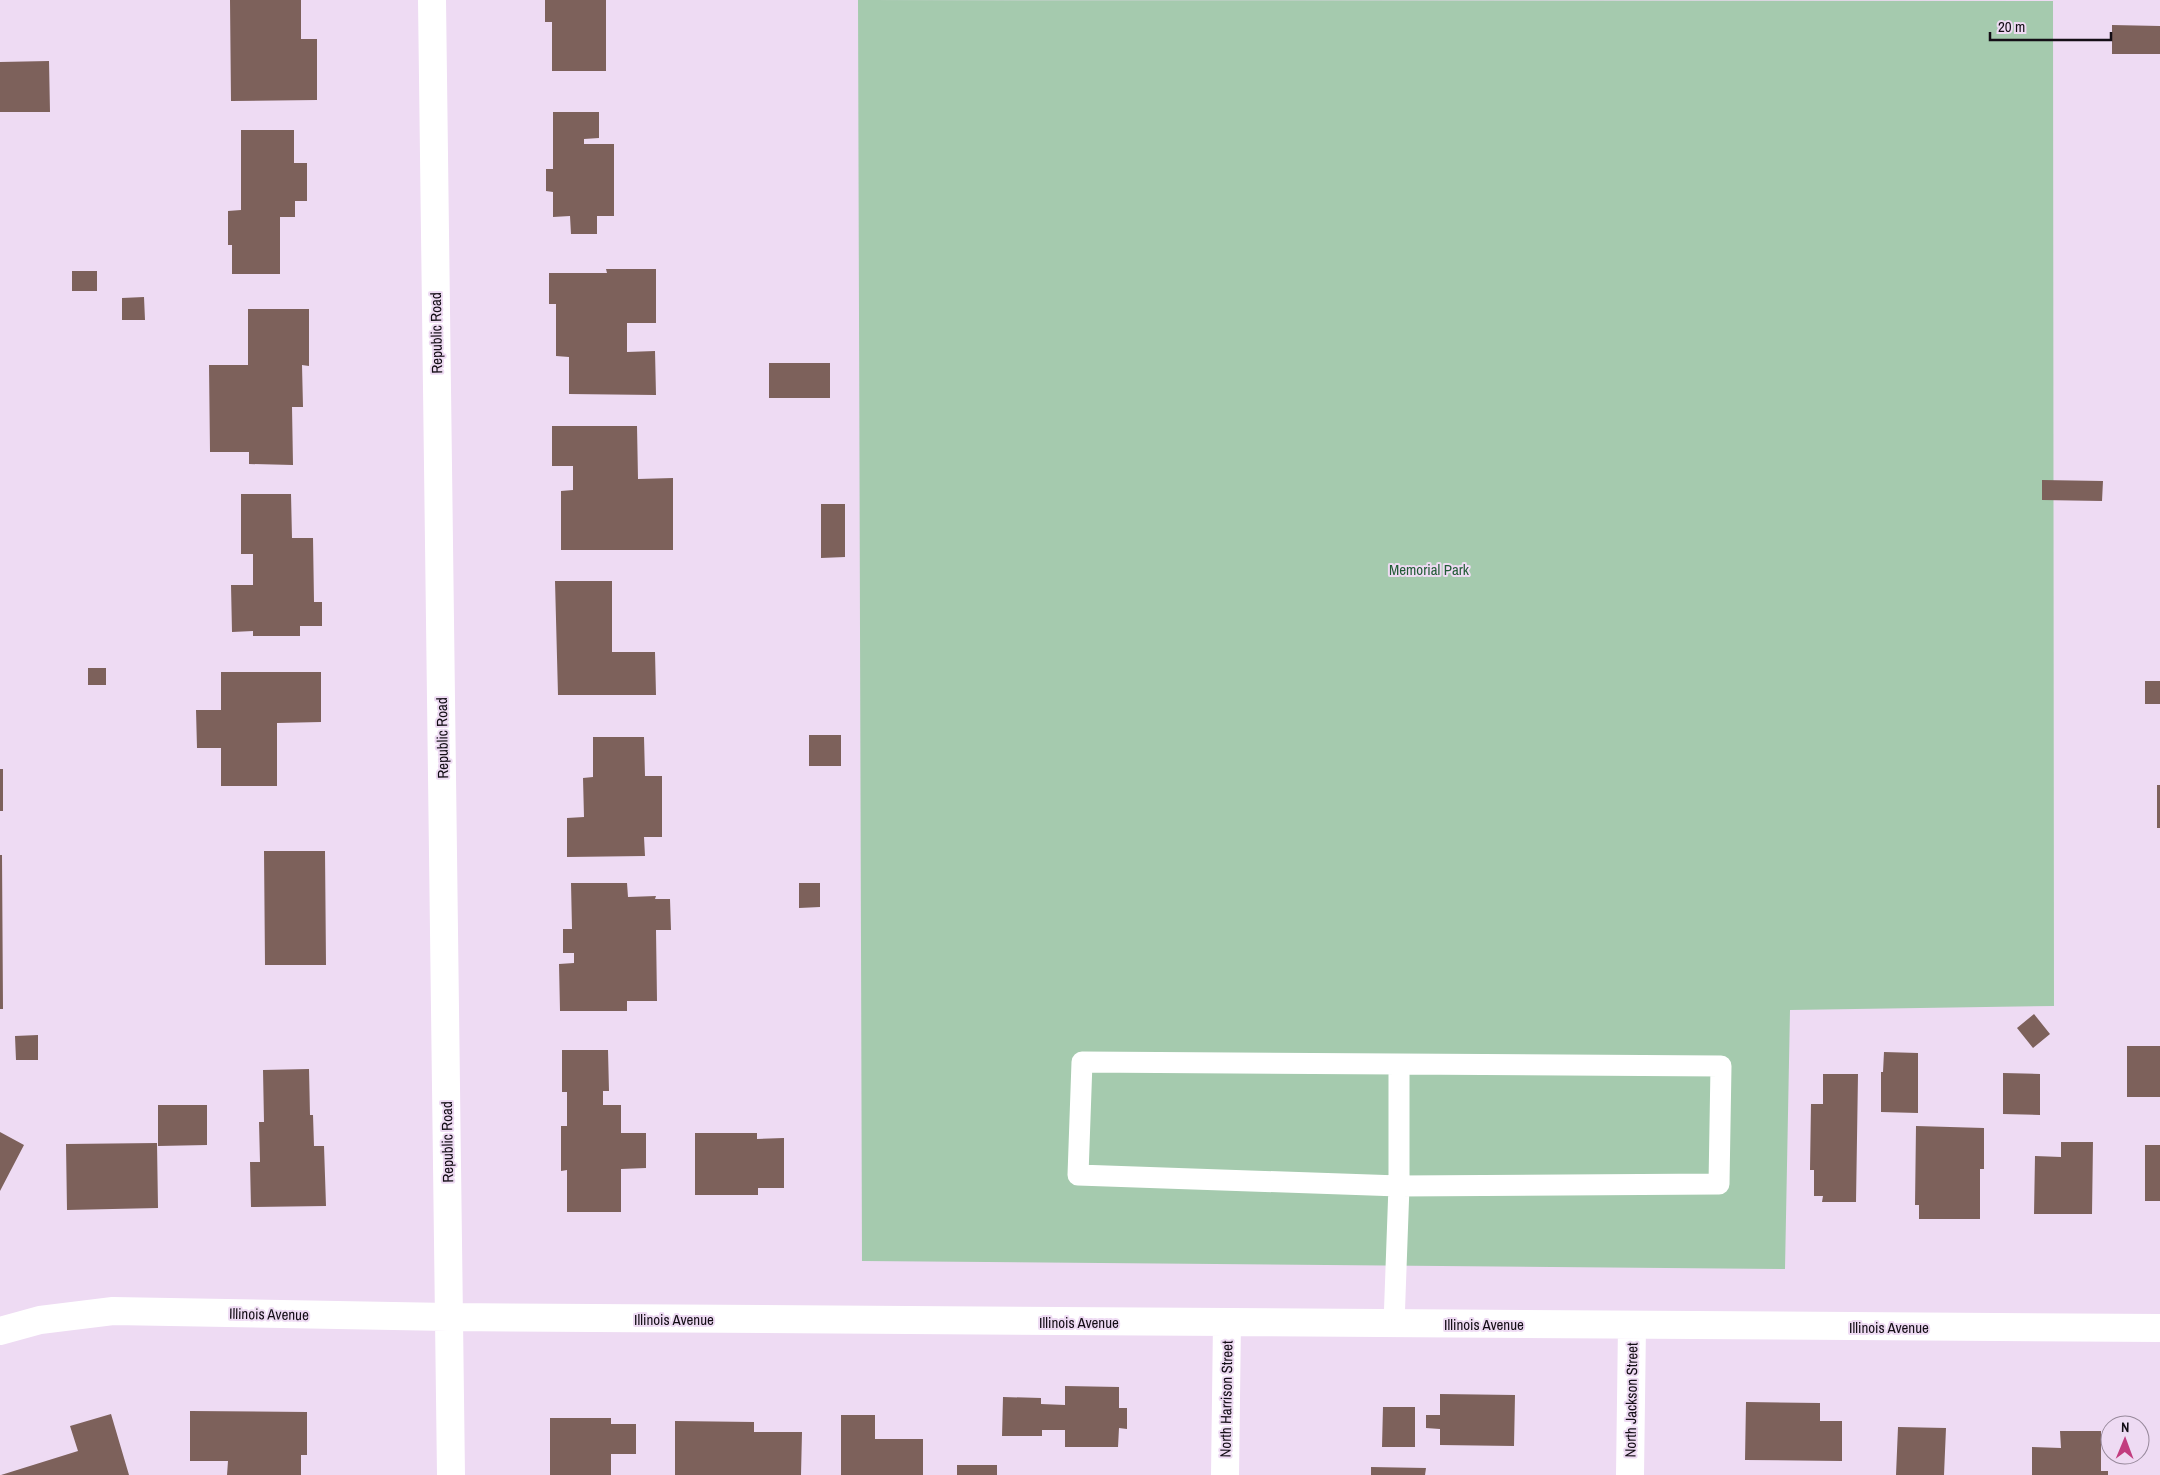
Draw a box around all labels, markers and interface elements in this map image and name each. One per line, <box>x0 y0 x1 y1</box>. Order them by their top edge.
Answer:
scale bar <box>1990 10 2111 42</box>
text: 20 m <box>1998 16 2025 37</box>
street label: Republic Road <box>425 292 447 374</box>
park label: Memorial Park <box>1389 559 1470 580</box>
street label: Republic Road <box>431 697 453 779</box>
street label: Republic Road <box>436 1101 458 1183</box>
street label: Illinois Avenue <box>229 1303 309 1325</box>
street label: Illinois Avenue <box>634 1309 714 1330</box>
street label: Illinois Avenue <box>1039 1312 1119 1333</box>
street label: Illinois Avenue <box>1444 1314 1524 1335</box>
street label: Illinois Avenue <box>1849 1317 1929 1338</box>
street label: North Harrison Street <box>1214 1340 1238 1458</box>
street label: North Jackson Street <box>1619 1342 1643 1458</box>
north arrow <box>2100 1415 2150 1465</box>
text: N <box>2121 1418 2130 1436</box>

